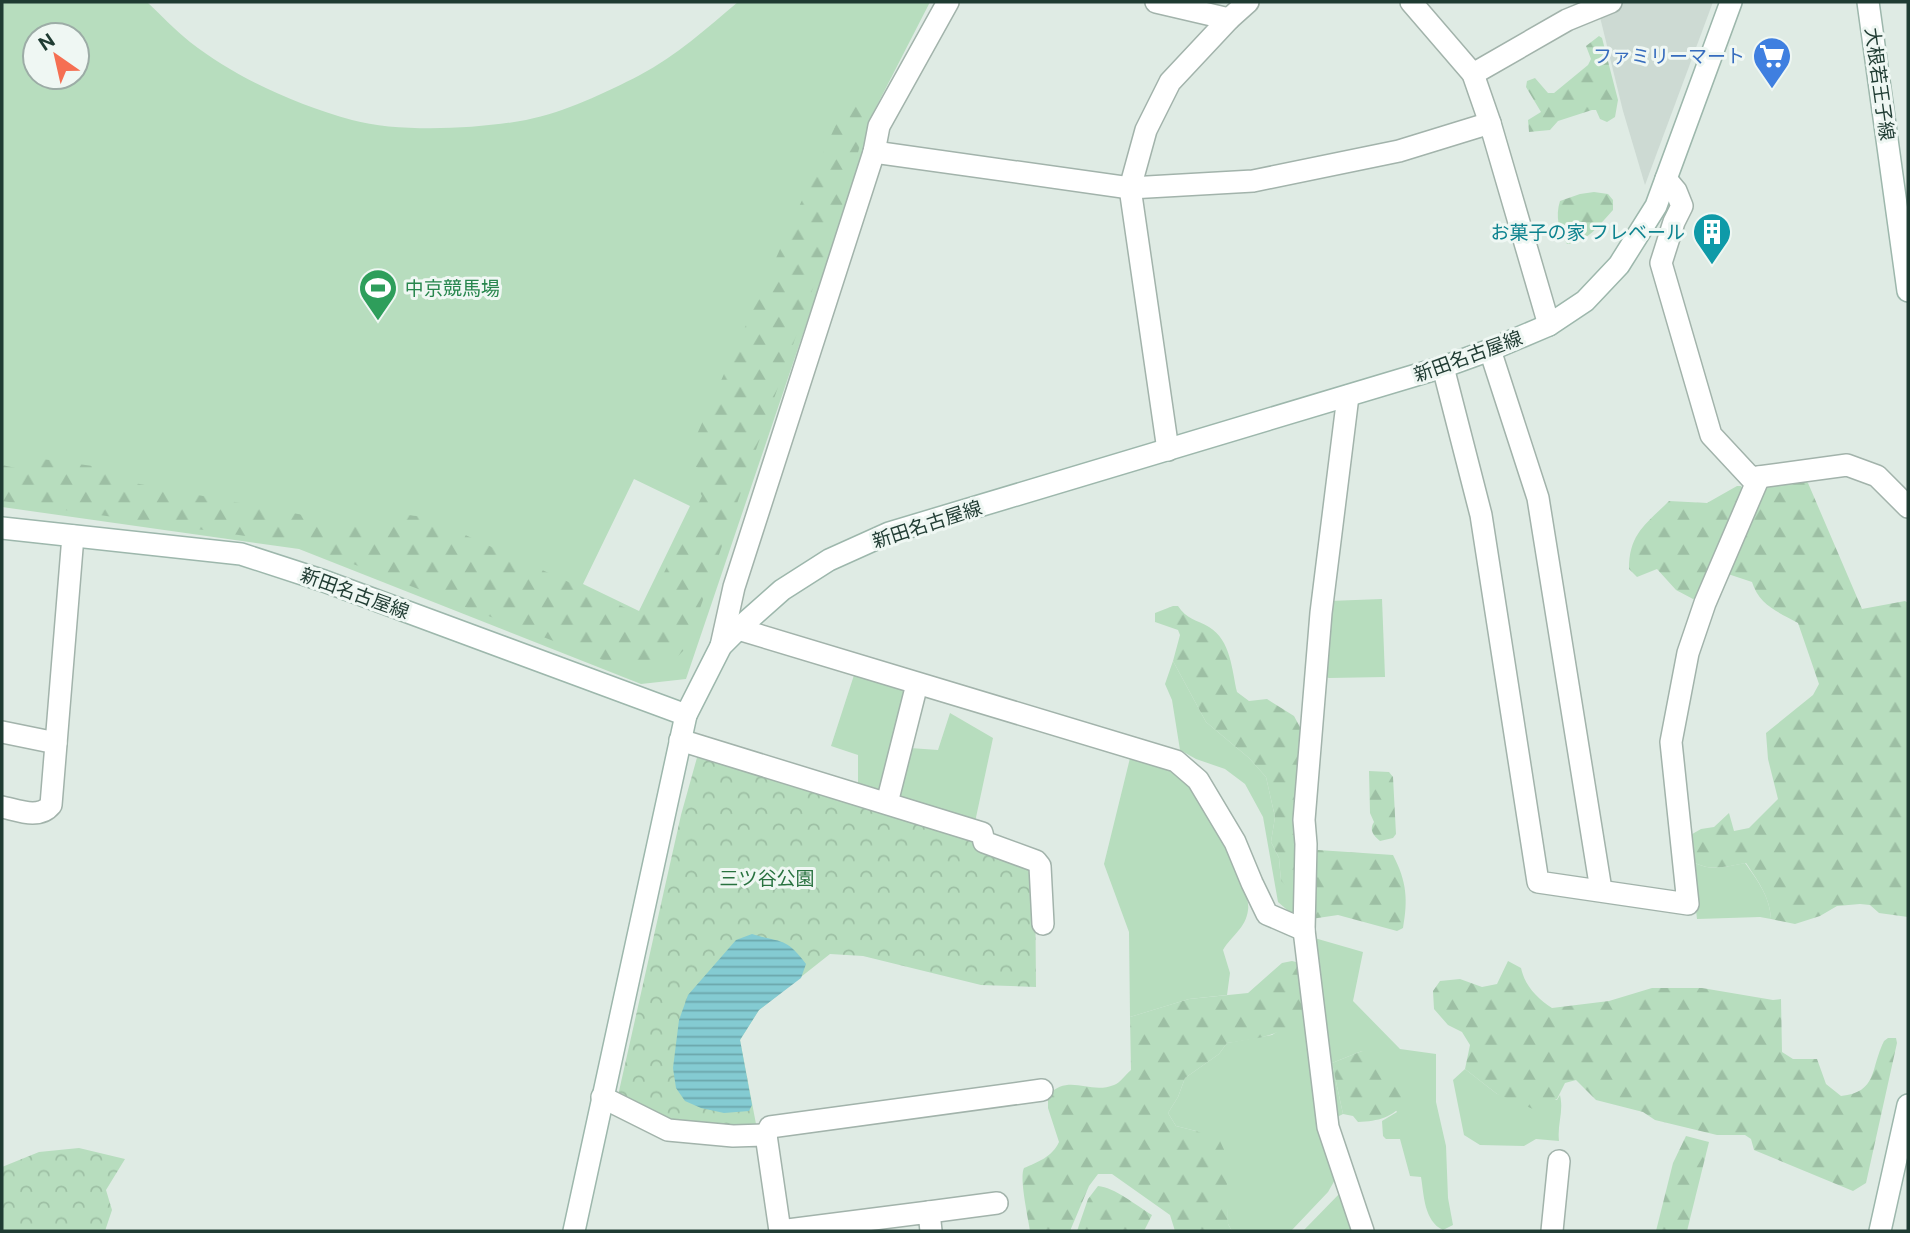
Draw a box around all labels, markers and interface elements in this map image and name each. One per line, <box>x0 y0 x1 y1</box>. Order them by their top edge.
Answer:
north arrow <box>21 21 91 91</box>
street label: 大根若王子線 <box>1861 26 1899 142</box>
text: N <box>34 29 59 55</box>
supermarket icon: ファミリーマート <box>1751 35 1793 90</box>
place label: ファミリーマート <box>1593 45 1745 67</box>
building icon: お菓子の家 フレベール <box>1691 211 1733 266</box>
place label: お菓子の家 フレベール <box>1490 221 1685 243</box>
sports icon: 中京競馬場 <box>357 267 399 322</box>
place label: 中京競馬場 <box>405 277 500 299</box>
street label: 新田名古屋線 <box>1411 326 1525 386</box>
street label: 新田名古屋線 <box>869 496 985 552</box>
street label: 新田名古屋線 <box>298 563 412 623</box>
park label: 三ツ谷公園 <box>719 867 815 889</box>

